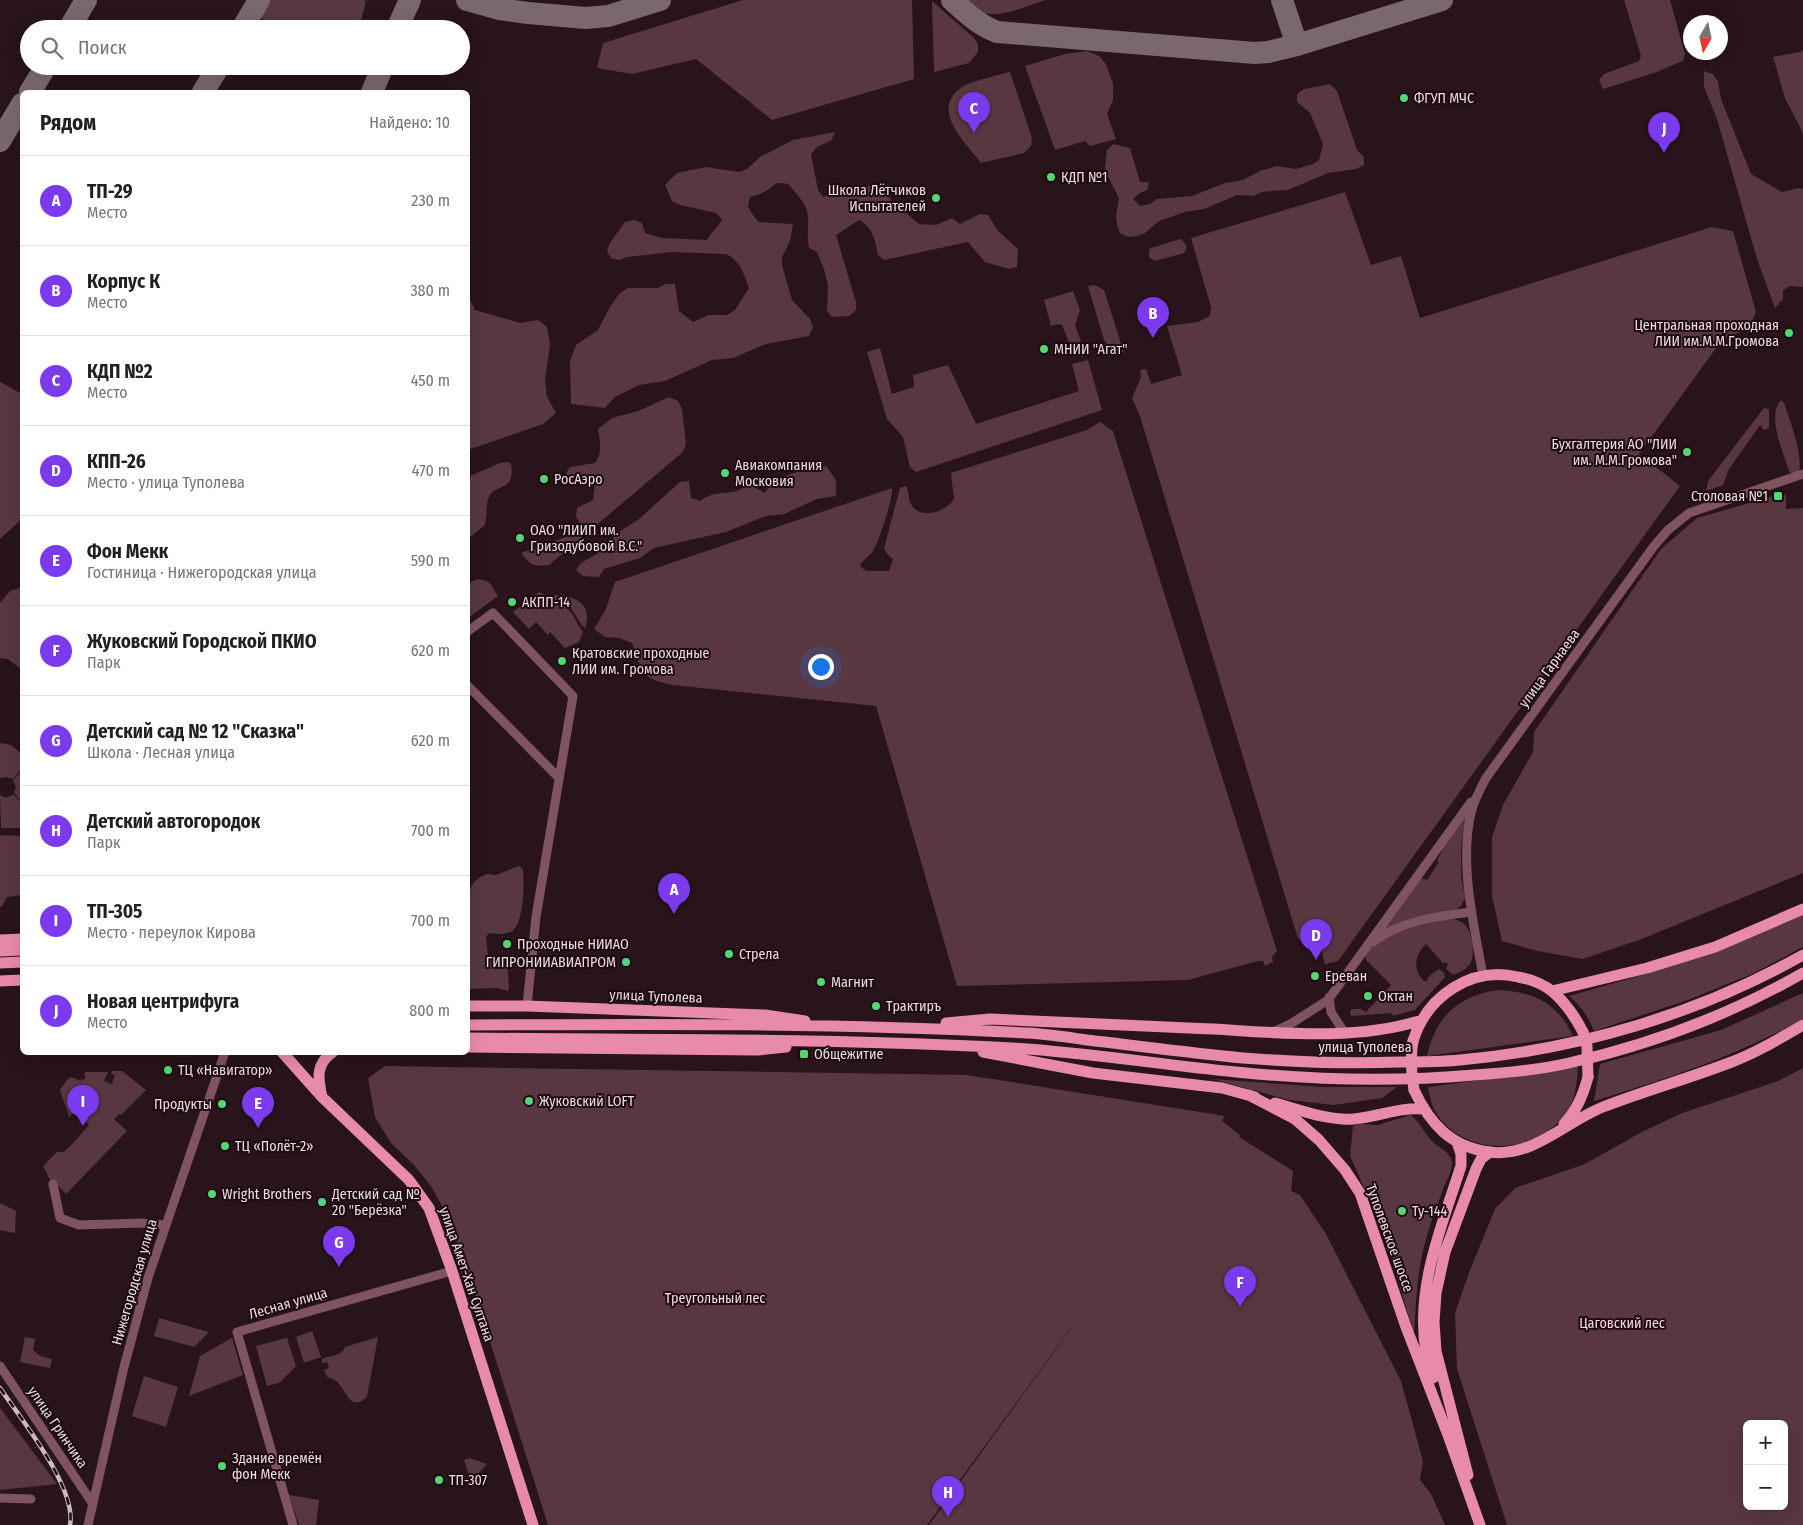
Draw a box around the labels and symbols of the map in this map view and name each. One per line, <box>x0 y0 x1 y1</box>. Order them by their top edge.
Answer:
north arrow <box>1683 15 1728 60</box>
place label: ФГУП МЧС <box>1414 90 1474 107</box>
pin: C <box>958 92 990 133</box>
marker: ФГУП МЧС <box>1398 92 1410 104</box>
pin: J <box>1648 112 1680 153</box>
place label: КДП №1 <box>1061 169 1108 186</box>
marker: КДП №1 <box>1045 171 1057 183</box>
place label: Школа Лётчиков Испытателей <box>828 182 926 215</box>
marker: Школа Лётчиков Испытателей <box>930 192 942 204</box>
pin: B <box>1137 297 1169 338</box>
place label: Центральная проходная ЛИИ им.М.М.Громова <box>1634 317 1779 350</box>
marker: Центральная проходная ЛИИ им.М.М.Громова <box>1783 327 1795 339</box>
place label: МНИИ "Агат" <box>1054 341 1128 358</box>
marker: МНИИ "Агат" <box>1038 343 1050 355</box>
place label: Бухгалтерия АО "ЛИИ им. М.М.Громова" <box>1552 436 1677 469</box>
marker: Бухгалтерия АО "ЛИИ им. М.М.Громова" <box>1681 446 1693 458</box>
place label: Авиакомпания Московия <box>735 457 822 490</box>
marker: Авиакомпания Московия <box>719 467 731 479</box>
place label: РосАэро <box>554 471 603 488</box>
marker: РосАэро <box>538 473 550 485</box>
place label: Столовая №1 <box>1691 488 1768 505</box>
marker: Столовая №1 <box>1772 490 1784 502</box>
place label: ОАО "ЛИИП им. Гризодубовой В.С." <box>530 522 642 555</box>
marker: ОАО "ЛИИП им. Гризодубовой В.С." <box>514 532 526 544</box>
place label: АКПП-14 <box>522 594 570 611</box>
marker: АКПП-14 <box>506 596 518 608</box>
street label: улица Гарнаева <box>1515 626 1584 711</box>
place label: Кратовские проходные ЛИИ им. Громова <box>572 645 710 678</box>
your location <box>808 654 834 680</box>
marker: Кратовские проходные ЛИИ им. Громова <box>556 655 568 667</box>
pin: A <box>658 873 690 914</box>
pin: D <box>1300 919 1332 960</box>
place label: Проходные НИИАО <box>517 936 629 953</box>
marker: Проходные НИИАО <box>501 938 513 950</box>
place label: Стрела <box>739 946 780 963</box>
marker: Стрела <box>723 948 735 960</box>
place label: ГИПРОНИИАВИАПРОМ <box>486 954 616 971</box>
marker: ГИПРОНИИАВИАПРОМ <box>620 956 632 968</box>
place label: Ереван <box>1325 968 1367 985</box>
marker: Ереван <box>1309 970 1321 982</box>
place label: Магнит <box>831 974 874 991</box>
marker: Магнит <box>815 976 827 988</box>
street label: улица Туполева <box>609 986 703 1007</box>
place label: Октан <box>1378 988 1413 1005</box>
marker: Октан <box>1362 990 1374 1002</box>
place label: Трактиръ <box>886 998 942 1015</box>
marker: Трактиръ <box>870 1000 882 1012</box>
street label: улица Туполева <box>1318 1039 1412 1056</box>
place label: Общежитие <box>814 1046 883 1063</box>
marker: Общежитие <box>798 1048 810 1060</box>
place label: ТЦ «Навигатор» <box>178 1062 272 1079</box>
marker: ТЦ «Навигатор» <box>162 1064 174 1076</box>
pin: I <box>67 1085 99 1126</box>
pin: E <box>242 1087 274 1128</box>
place label: Жуковский LOFT <box>539 1093 635 1110</box>
marker: Жуковский LOFT <box>523 1095 535 1107</box>
place label: Продукты <box>154 1096 212 1113</box>
marker: Продукты <box>216 1098 228 1110</box>
place label: ТЦ «Полёт-2» <box>235 1138 314 1155</box>
marker: ТЦ «Полёт-2» <box>219 1140 231 1152</box>
street label: Туполевское шоссе <box>1362 1182 1417 1295</box>
place label: Wright Brothers <box>222 1186 312 1203</box>
place label: Детский сад № 20 "Берёзка" <box>331 1186 420 1219</box>
marker: Wright Brothers <box>206 1188 218 1200</box>
marker: Детский сад № 20 "Берёзка" <box>316 1196 328 1208</box>
place label: Ty-144 <box>1412 1203 1447 1220</box>
street label: улица Амет-Хан Султана <box>435 1205 498 1344</box>
marker: Ty-144 <box>1396 1205 1408 1217</box>
street label: Нижегородская улица <box>108 1217 161 1347</box>
pin: G <box>323 1226 355 1267</box>
pin: F <box>1224 1266 1256 1307</box>
street label: Лесная улица <box>247 1284 329 1323</box>
park label: Треугольный лес <box>665 1290 765 1307</box>
park label: Цаговский лес <box>1579 1315 1665 1332</box>
street label: улица Гринчика <box>24 1383 91 1471</box>
place label: Здание времён фон Мекк <box>232 1450 322 1483</box>
marker: Здание времён фон Мекк <box>216 1460 228 1472</box>
place label: ТП-307 <box>449 1472 488 1489</box>
marker: ТП-307 <box>433 1474 445 1486</box>
pin: H <box>932 1476 964 1517</box>

